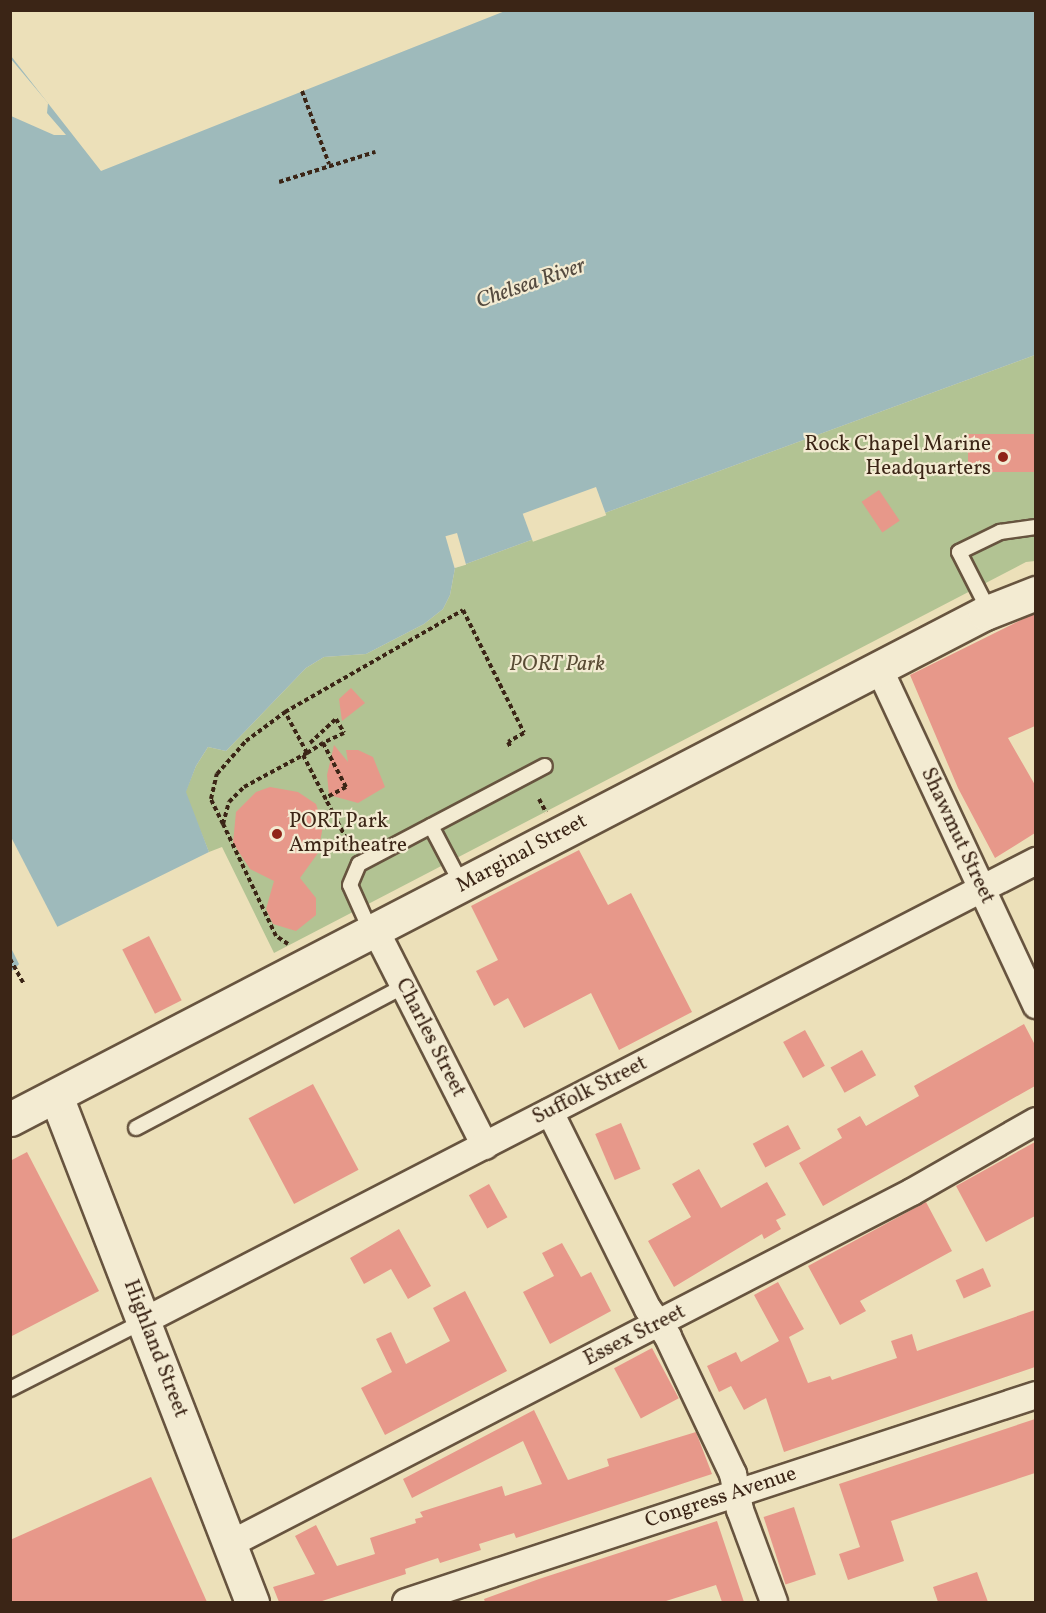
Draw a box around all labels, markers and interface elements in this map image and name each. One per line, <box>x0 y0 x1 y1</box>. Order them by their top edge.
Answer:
water label: Chelsea River <box>473 253 589 315</box>
place label: Rock Chapel Marine Headquarters <box>805 432 991 482</box>
marker: Rock Chapel Marine Headquarters <box>996 450 1010 464</box>
park label: PORT Park <box>509 652 605 678</box>
street label: Shawmut Street <box>914 764 1000 908</box>
place label: PORT Park Ampitheatre <box>289 809 407 859</box>
street label: Marginal Street <box>452 809 592 899</box>
marker: PORT Park Ampitheatre <box>270 827 284 841</box>
street label: Charles Street <box>389 974 471 1102</box>
street label: Suffolk Street <box>528 1051 652 1131</box>
street label: Highland Street <box>117 1276 193 1422</box>
street label: Essex Street <box>580 1300 690 1372</box>
street label: Congress Avenue <box>642 1462 800 1534</box>

